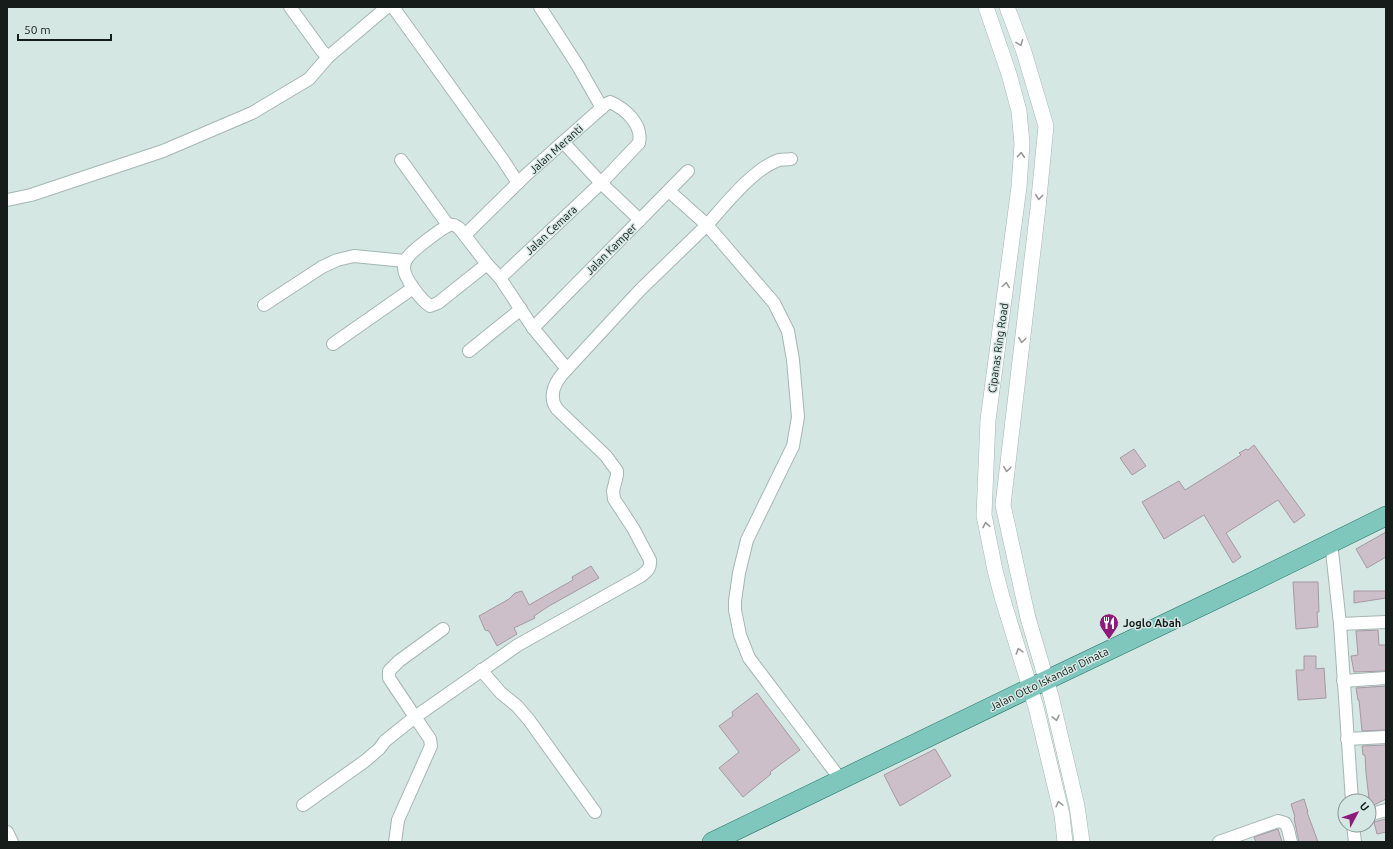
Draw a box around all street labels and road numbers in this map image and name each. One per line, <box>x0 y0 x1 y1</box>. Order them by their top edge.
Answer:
street label: Jalan Meranti <box>527 122 585 176</box>
street label: Jalan Cemara <box>523 203 579 257</box>
street label: Jalan Kamper <box>583 221 639 277</box>
street label: Cipanas Ring Road <box>986 302 1010 394</box>
street label: Jalan Otto Iskandar Dinata <box>988 645 1110 713</box>

